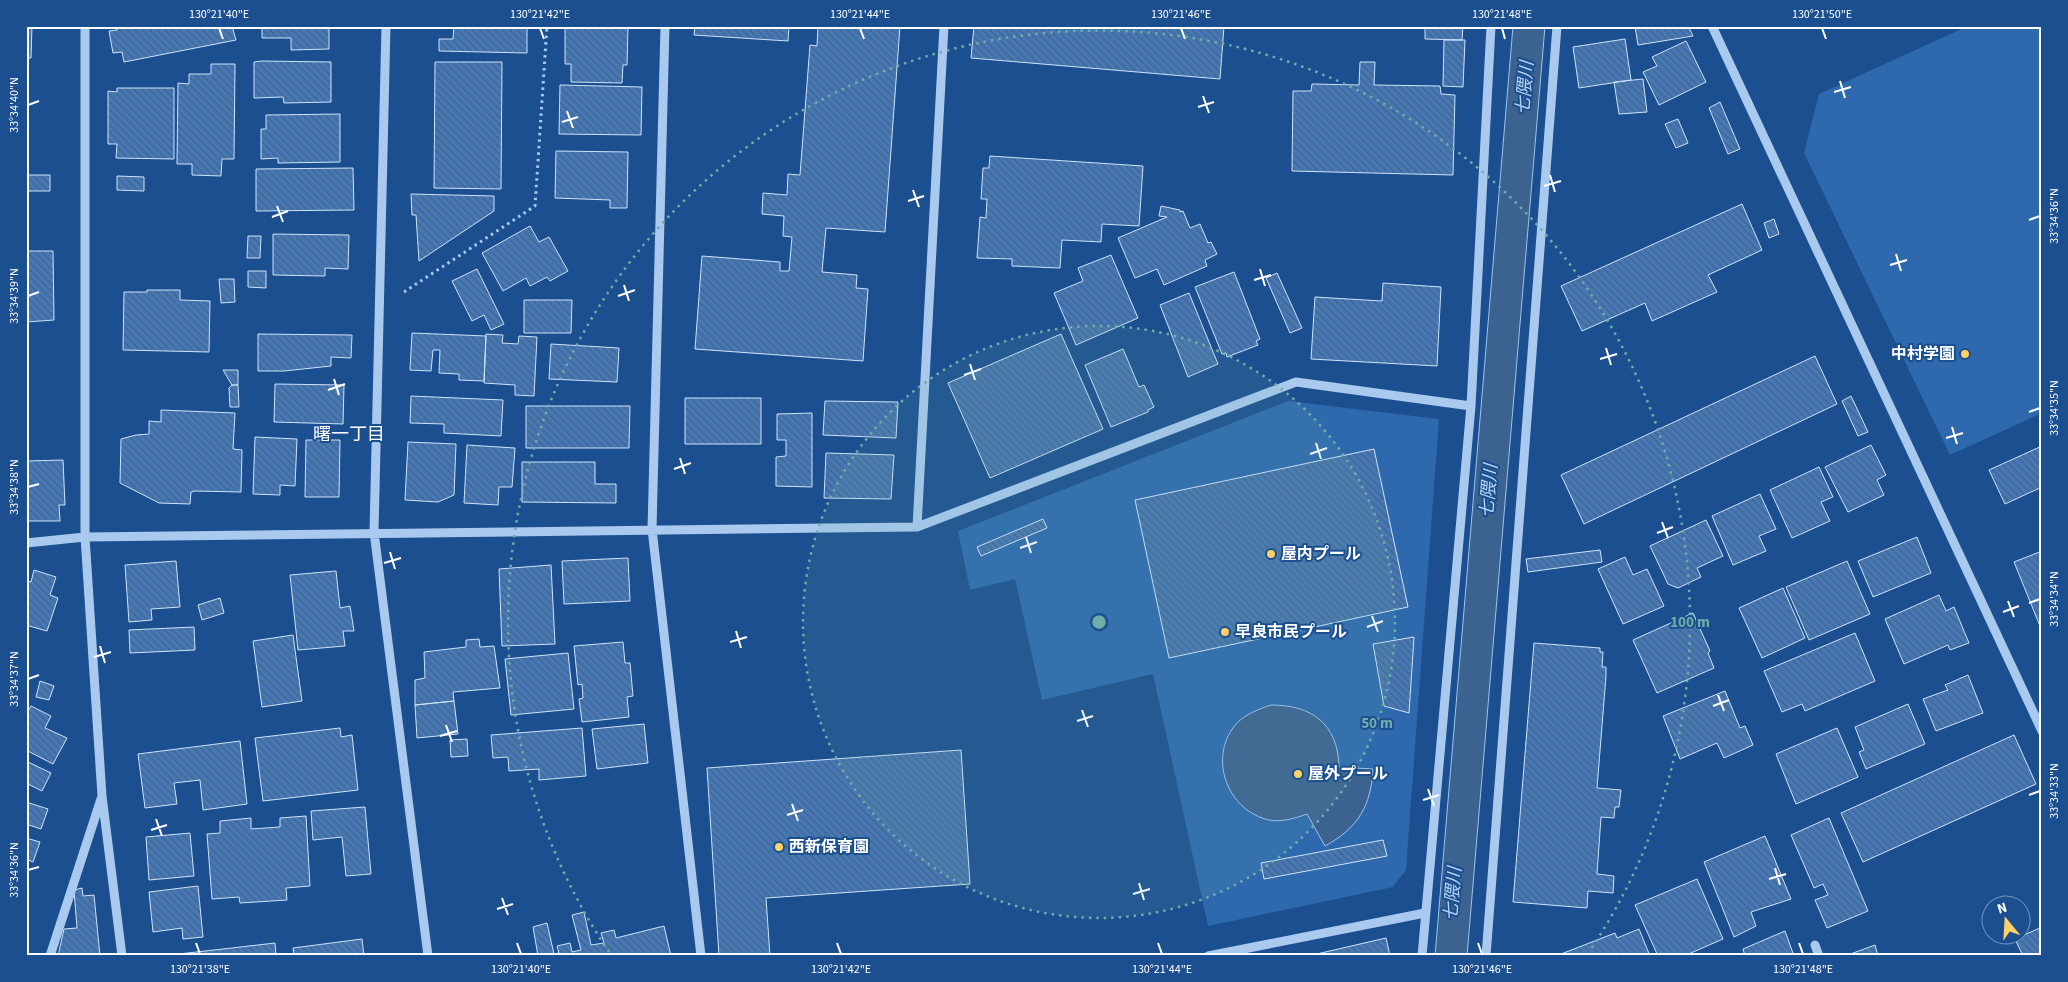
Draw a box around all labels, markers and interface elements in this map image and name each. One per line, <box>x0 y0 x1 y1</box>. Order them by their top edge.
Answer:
text: 130°21'40"E <box>189 6 249 23</box>
text: 130°21'42"E <box>510 6 570 23</box>
text: 130°21'44"E <box>830 6 890 23</box>
text: 130°21'46"E <box>1151 6 1211 23</box>
text: 130°21'48"E <box>1472 6 1532 23</box>
text: 130°21'50"E <box>1792 6 1852 23</box>
water label: 七隈川 <box>1510 58 1540 116</box>
text: 33°34'40"N <box>6 77 23 133</box>
text: 33°34'36"N <box>2046 188 2063 244</box>
text: 33°34'39"N <box>6 268 23 324</box>
place label: 中村学園 <box>1891 343 1955 365</box>
marker: 中村学園 <box>1959 348 1971 360</box>
text: 33°34'35"N <box>2046 380 2063 436</box>
district label: 曙一丁目 <box>313 422 385 447</box>
text: 33°34'38"N <box>6 459 23 515</box>
water label: 七隈川 <box>1474 461 1504 519</box>
place label: 屋内プール <box>1281 543 1361 565</box>
marker: 屋内プール <box>1265 548 1277 560</box>
text: 33°34'34"N <box>2046 571 2063 627</box>
text: 100 m <box>1670 612 1710 633</box>
centre of rings <box>1090 613 1108 631</box>
place label: 早良市民プール <box>1235 621 1347 643</box>
marker: 早良市民プール <box>1219 626 1231 638</box>
text: 33°34'37"N <box>6 651 23 707</box>
text: 50 m <box>1361 713 1393 734</box>
place label: 屋外プール <box>1308 763 1388 785</box>
text: 33°34'33"N <box>2046 763 2063 819</box>
marker: 屋外プール <box>1292 768 1304 780</box>
place label: 西新保育園 <box>789 836 869 858</box>
marker: 西新保育園 <box>773 841 785 853</box>
text: 33°34'36"N <box>6 842 23 898</box>
water label: 七隈川 <box>1438 864 1468 922</box>
north arrow <box>1980 894 2030 944</box>
text: N <box>1995 898 2010 920</box>
text: 130°21'38"E <box>170 961 230 978</box>
text: 130°21'40"E <box>491 961 551 978</box>
text: 130°21'42"E <box>811 961 871 978</box>
text: 130°21'44"E <box>1132 961 1192 978</box>
text: 130°21'46"E <box>1452 961 1512 978</box>
text: 130°21'48"E <box>1773 961 1833 978</box>

